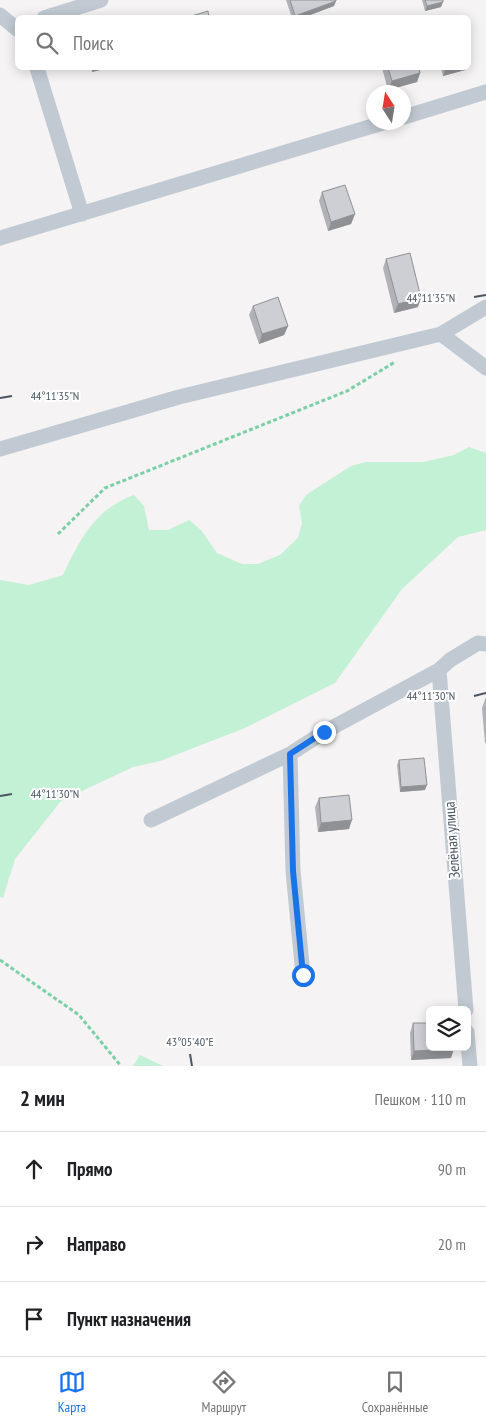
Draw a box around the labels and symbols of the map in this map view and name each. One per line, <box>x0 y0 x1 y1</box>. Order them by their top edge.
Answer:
north arrow <box>366 85 411 130</box>
text: 44°11'35"N <box>407 290 455 305</box>
text: 44°11'35"N <box>31 388 79 403</box>
text: 44°11'30"N <box>407 688 455 703</box>
route end <box>313 721 336 744</box>
text: 44°11'30"N <box>31 786 79 801</box>
street label: Зелёная улица <box>439 801 464 879</box>
route start <box>292 964 315 987</box>
text: 43°05'40"E <box>166 1034 214 1049</box>

